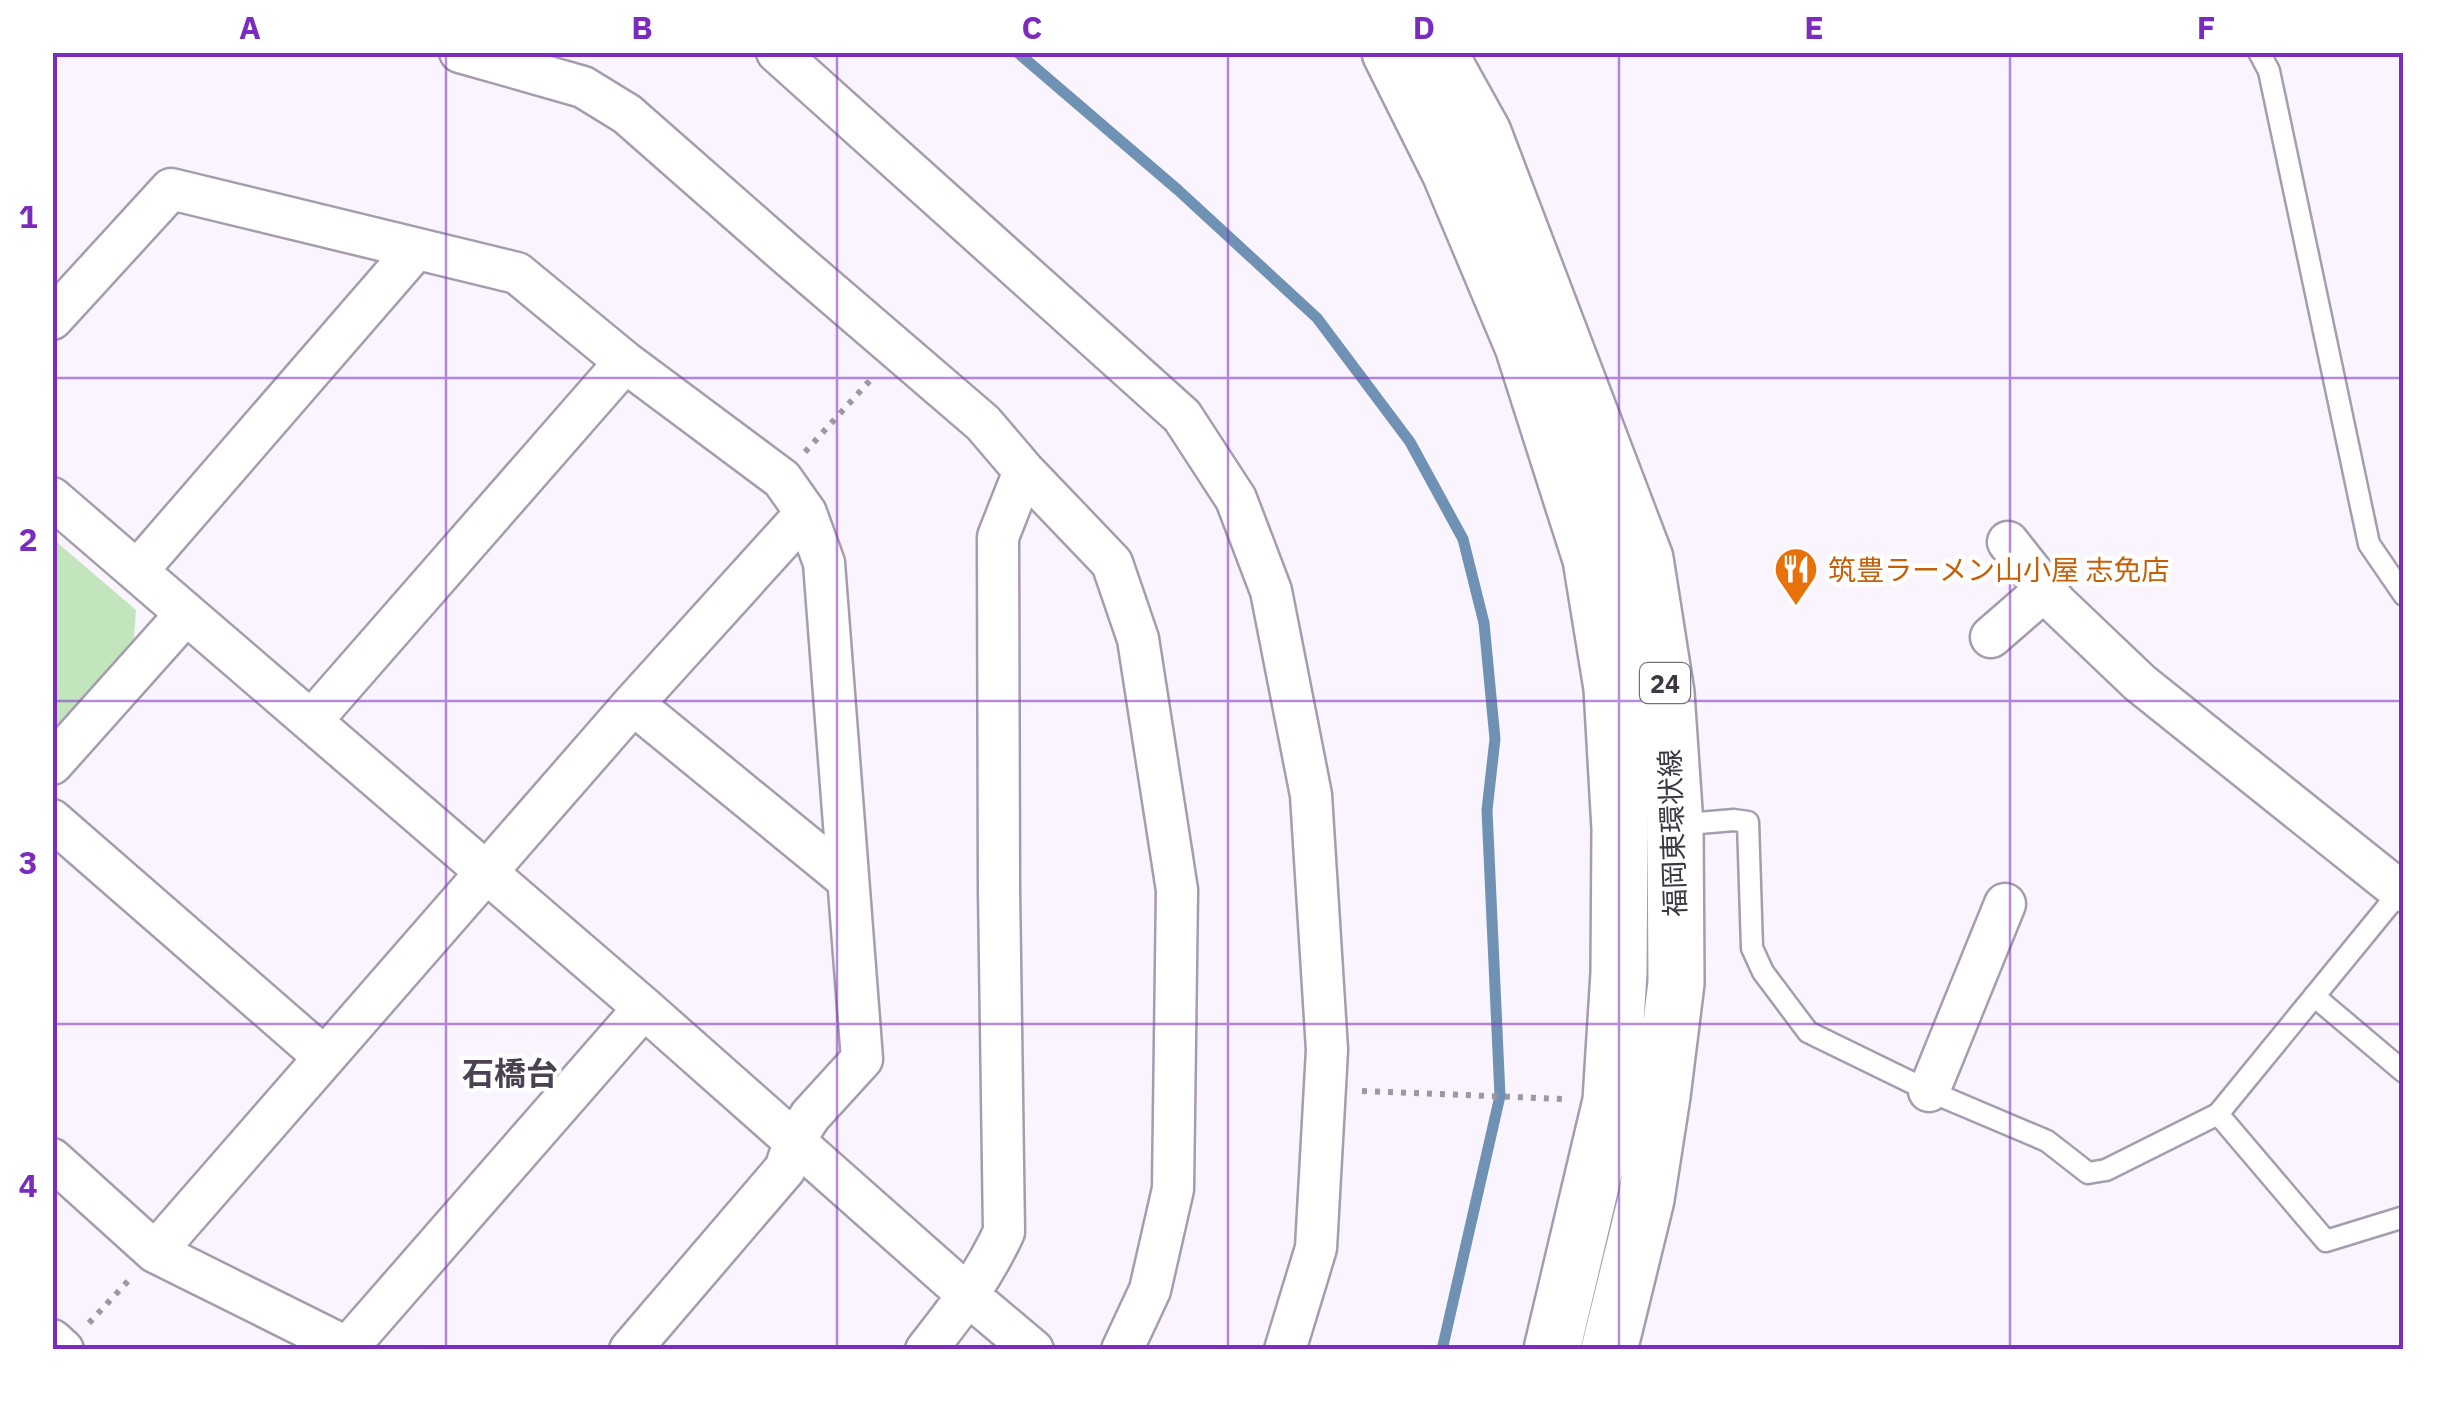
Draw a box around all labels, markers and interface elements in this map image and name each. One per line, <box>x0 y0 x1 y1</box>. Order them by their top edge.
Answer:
text: A <box>239 6 261 48</box>
text: B <box>631 6 653 48</box>
text: C <box>1022 6 1042 48</box>
text: D <box>1413 6 1435 48</box>
text: E <box>1804 6 1824 48</box>
text: F <box>2197 6 2215 48</box>
text: 1 <box>18 195 38 237</box>
text: 2 <box>18 518 38 560</box>
restaurant icon: 筑豊ラーメン山小屋 志免店 <box>1773 546 1819 607</box>
place label: 筑豊ラーメン山小屋 志免店 <box>1828 551 2170 588</box>
road number: 24 <box>1640 663 1690 703</box>
street label: 福岡東環状線 <box>1651 748 1693 918</box>
text: 3 <box>18 841 38 883</box>
district label: 石橋台 <box>462 1052 558 1094</box>
text: 4 <box>18 1164 38 1206</box>

